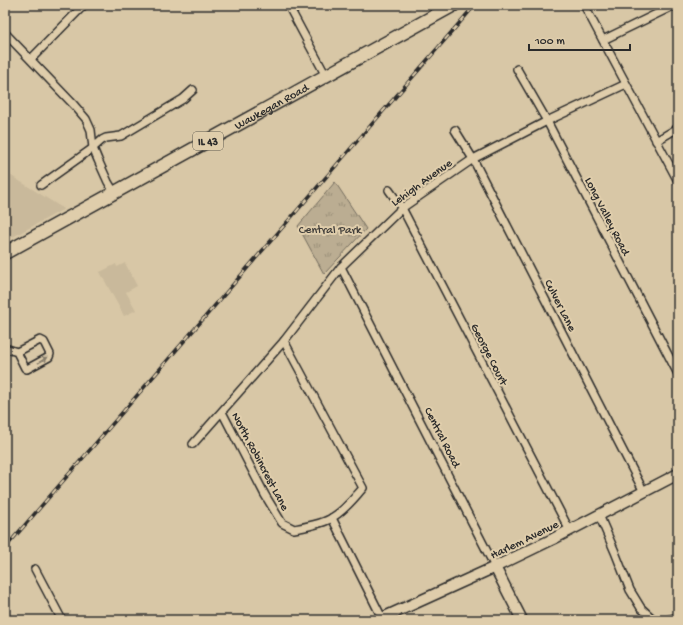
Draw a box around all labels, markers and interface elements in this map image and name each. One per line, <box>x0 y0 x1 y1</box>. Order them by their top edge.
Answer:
scale bar <box>529 26 630 52</box>
text: 100 m <box>534 35 565 49</box>
street label: Waukegan Road <box>233 81 312 134</box>
road number: IL 43 <box>193 132 223 150</box>
street label: Lehigh Avenue <box>389 156 456 210</box>
street label: Long Valley Road <box>581 176 632 259</box>
park label: Central Park <box>299 224 363 238</box>
street label: Culver Lane <box>540 278 579 335</box>
street label: George Court <box>467 322 510 389</box>
one-way arrow <box>37 356 49 363</box>
street label: Central Road <box>420 405 463 471</box>
street label: North Robincrest Lane <box>227 410 291 514</box>
street label: Harlem Avenue <box>489 518 562 563</box>

